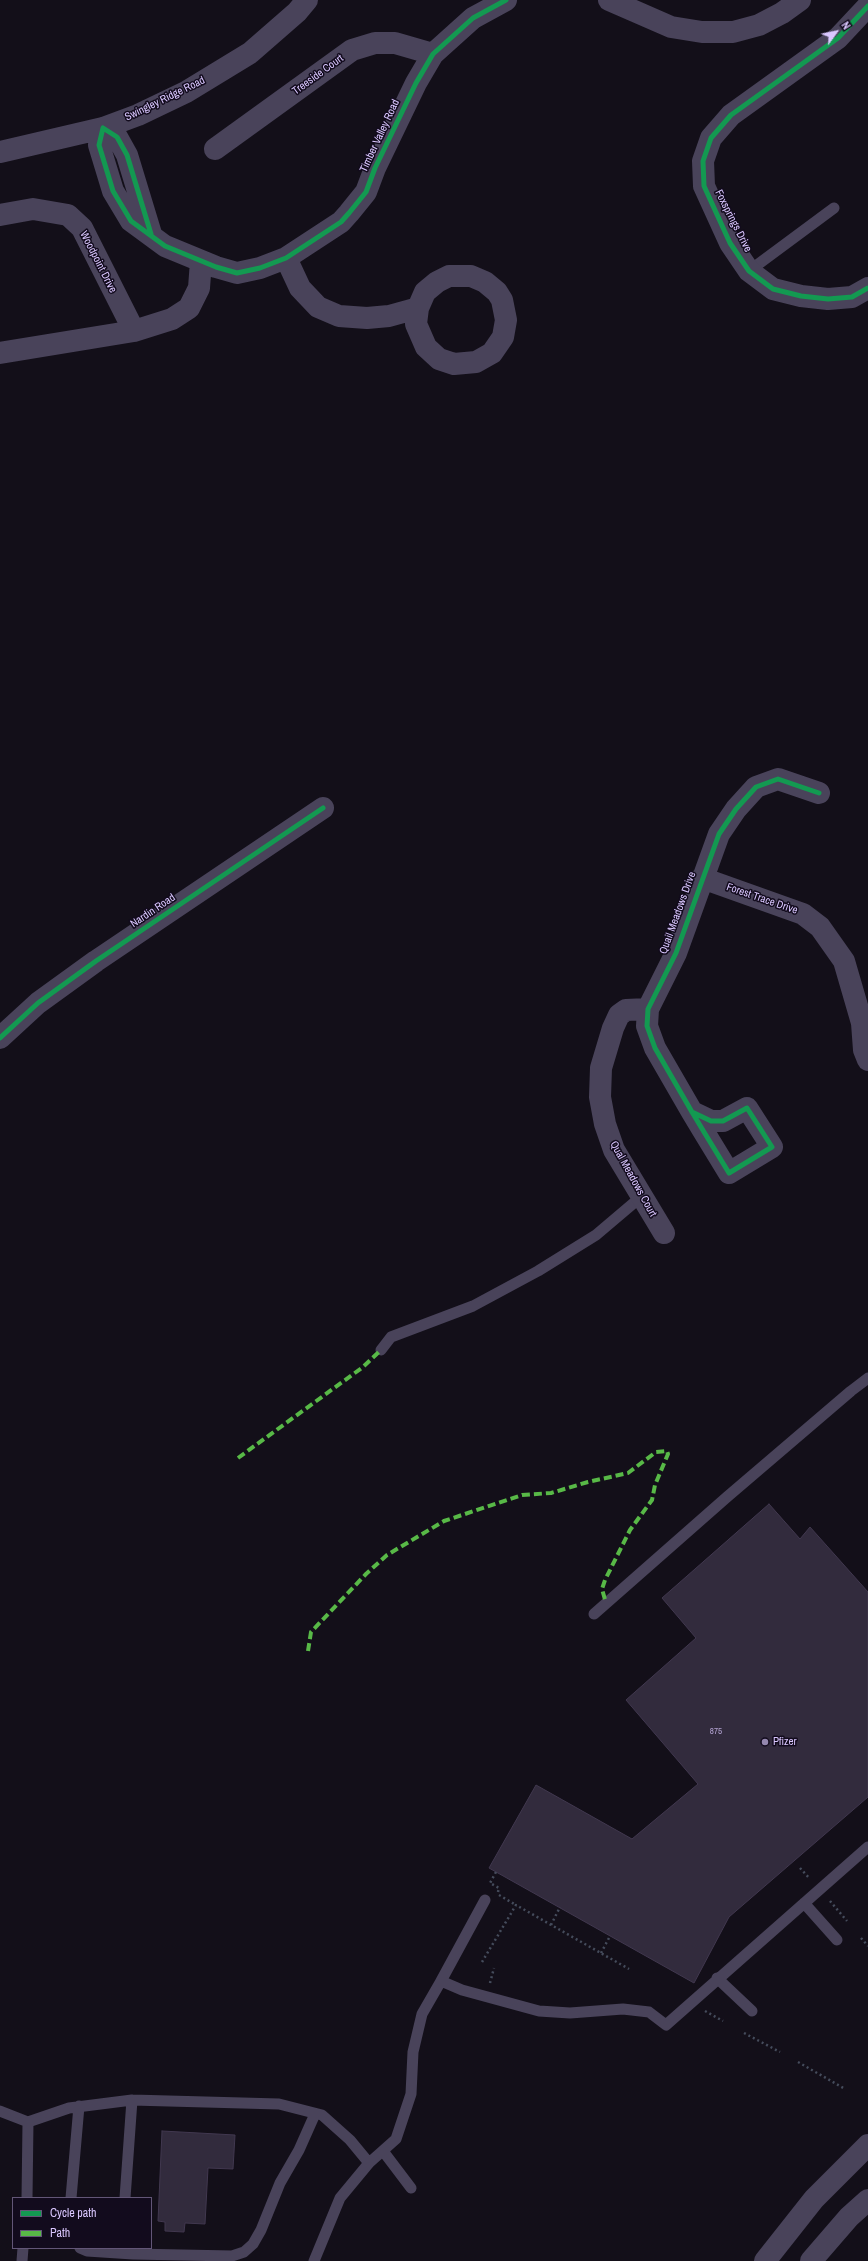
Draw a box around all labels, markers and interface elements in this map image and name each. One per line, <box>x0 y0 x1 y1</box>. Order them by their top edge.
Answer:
north arrow <box>816 12 856 52</box>
text: N <box>838 19 854 32</box>
street label: Treeside Court <box>290 52 346 98</box>
street label: Swingley Ridge Road <box>123 74 207 124</box>
street label: Timber Valley Road <box>357 97 403 175</box>
street label: Foxsprings Drive <box>712 188 754 254</box>
street label: Woodpoint Drive <box>77 229 119 295</box>
street label: Quail Meadows Drive <box>657 870 699 956</box>
street label: Forest Trace Drive <box>725 881 799 917</box>
street label: Nardin Road <box>128 891 178 931</box>
street label: Qual Meadows Court <box>607 1139 659 1219</box>
house number: 875 <box>710 1727 722 1737</box>
place label: Pfizer <box>773 1735 797 1749</box>
marker: Pfizer <box>760 1737 770 1747</box>
legend <box>12 2197 152 2249</box>
text: Cycle path <box>50 2205 97 2221</box>
text: Path <box>50 2225 70 2241</box>

